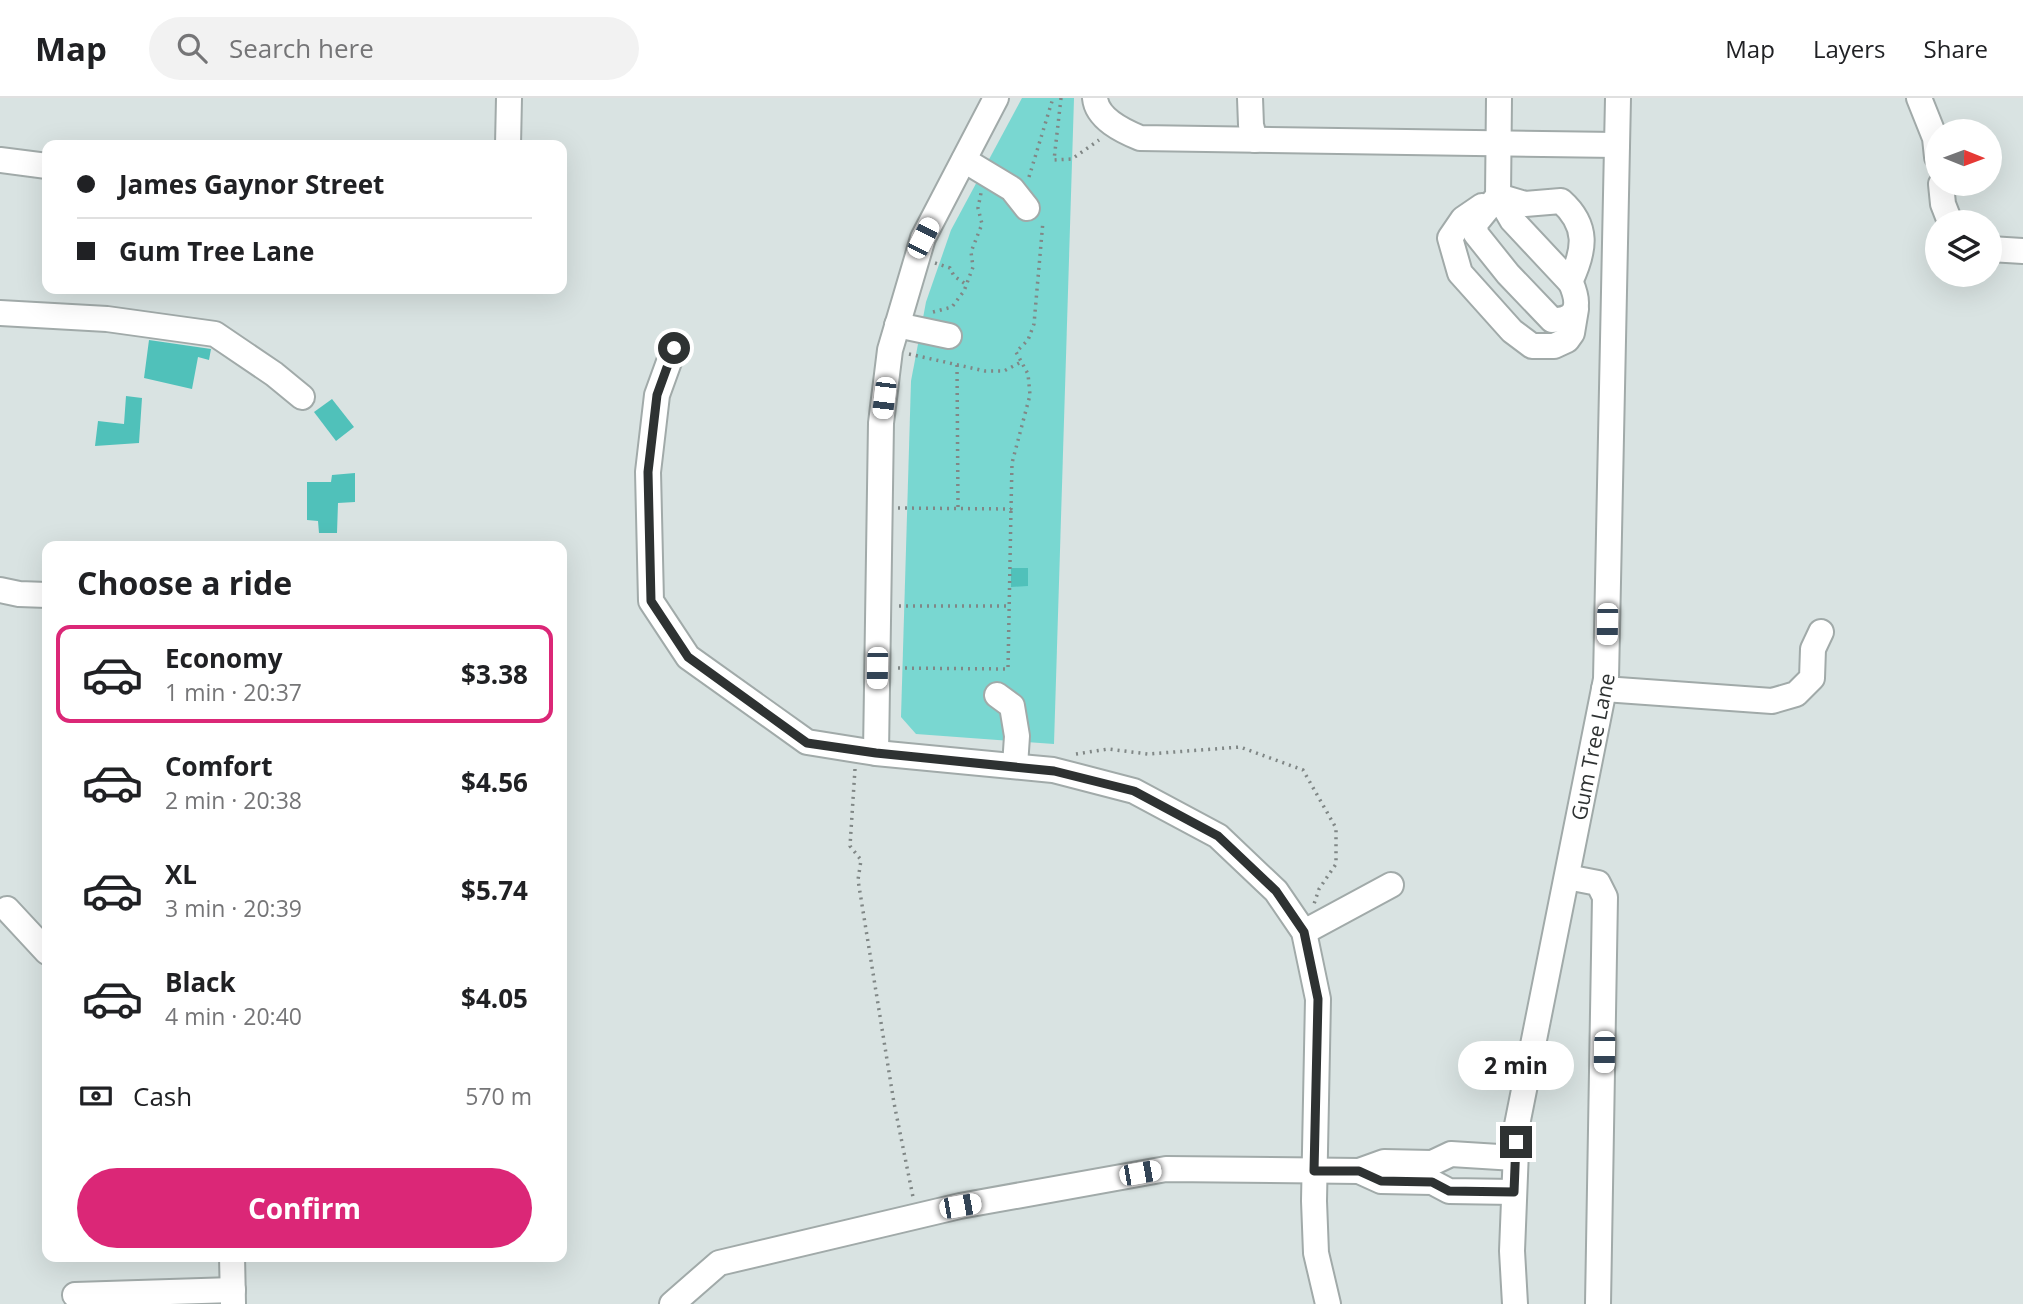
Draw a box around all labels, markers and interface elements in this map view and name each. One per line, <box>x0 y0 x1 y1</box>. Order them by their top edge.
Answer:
search box <box>149 17 639 80</box>
text: Map <box>35 26 107 71</box>
icon: search <box>173 29 211 67</box>
text: Search here <box>229 30 374 66</box>
text: Map <box>1725 32 1775 65</box>
text: Layers <box>1813 32 1886 65</box>
text: Share <box>1924 32 1988 65</box>
north arrow <box>1925 119 2002 196</box>
map controls <box>1925 119 2002 287</box>
text: James Gaynor Street <box>119 166 384 202</box>
button: layers <box>1925 210 2002 287</box>
car <box>905 215 942 261</box>
text: Gum Tree Lane <box>119 233 314 269</box>
route start <box>658 332 690 364</box>
car <box>872 376 897 420</box>
text: Choose a ride <box>77 561 292 604</box>
car <box>1597 603 1618 645</box>
text: Economy <box>165 640 283 676</box>
icon: car <box>81 643 144 706</box>
car <box>867 647 888 689</box>
text: $3.38 <box>461 656 528 692</box>
street label: Gum Tree Lane <box>1564 671 1621 823</box>
text: 1 min · 20:37 <box>165 676 302 708</box>
text: Comfort <box>165 748 272 784</box>
icon: car <box>81 751 144 814</box>
text: $4.56 <box>461 764 528 800</box>
text: 2 min · 20:38 <box>165 784 302 816</box>
text: XL <box>165 856 197 892</box>
icon: car <box>81 859 144 922</box>
text: $5.74 <box>461 872 528 908</box>
text: 3 min · 20:39 <box>165 892 302 924</box>
text: Black <box>165 964 236 1000</box>
icon: car <box>81 967 144 1030</box>
text: $4.05 <box>461 980 528 1016</box>
text: 4 min · 20:40 <box>165 1000 302 1032</box>
car <box>1594 1031 1615 1073</box>
callout: 2 min <box>1458 1040 1574 1090</box>
text: 2 min <box>1484 1049 1548 1081</box>
icon: cash <box>77 1077 115 1115</box>
text: Cash <box>133 1078 192 1114</box>
text: 570 m <box>465 1080 532 1112</box>
route end <box>1500 1126 1532 1158</box>
car <box>1118 1159 1163 1187</box>
button: Confirm <box>77 1168 532 1248</box>
car <box>938 1192 983 1220</box>

